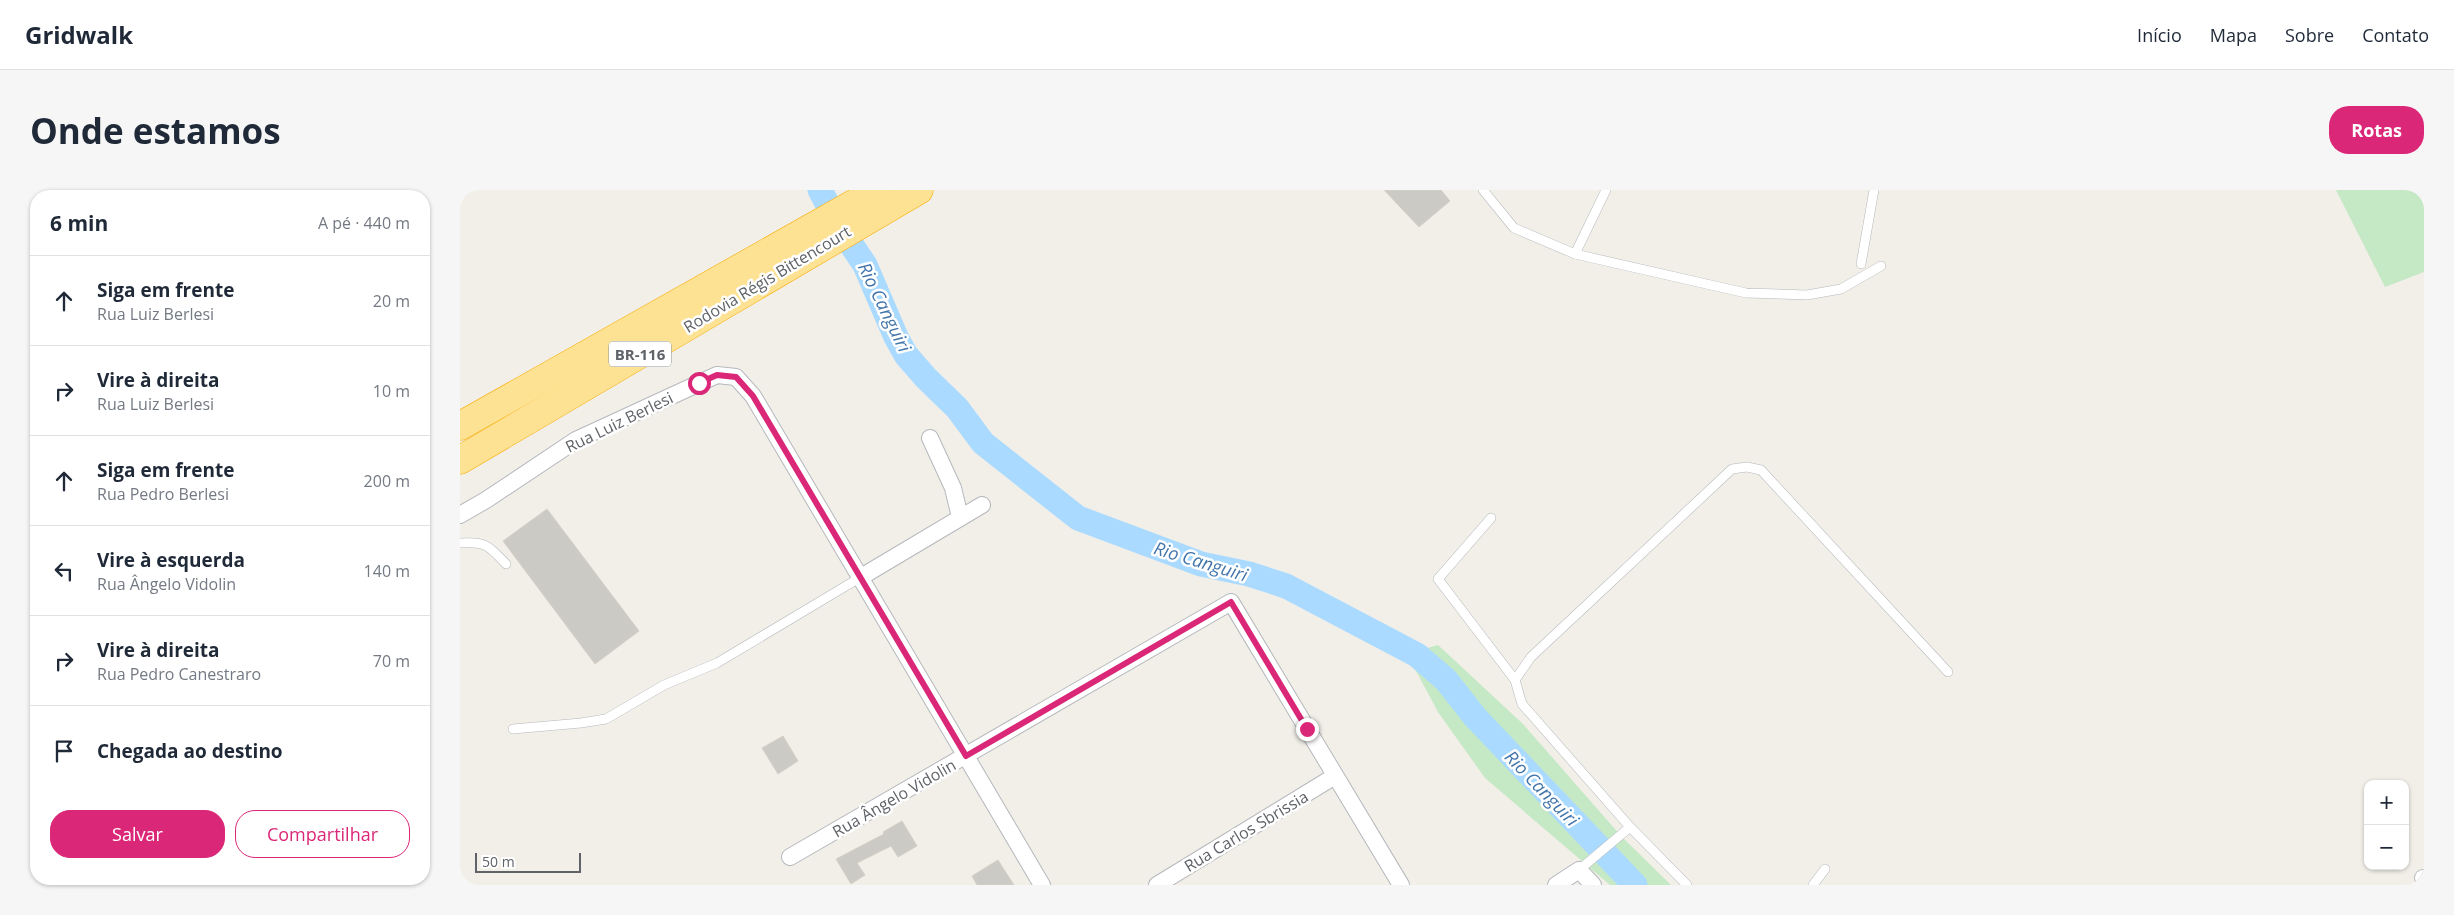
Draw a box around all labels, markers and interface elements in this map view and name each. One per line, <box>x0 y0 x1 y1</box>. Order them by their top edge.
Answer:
text: Gridwalk <box>25 18 133 51</box>
text: Início <box>2137 23 2182 47</box>
text: Mapa <box>2210 23 2257 47</box>
text: Sobre <box>2285 23 2334 47</box>
text: Contato <box>2362 23 2429 47</box>
button: Rotas <box>2329 106 2424 154</box>
text: Onde estamos <box>30 107 281 154</box>
text: 6 min <box>50 209 108 237</box>
text: A pé · 440 m <box>318 212 410 234</box>
street label: Rodovia Régis Bittencourt <box>679 220 855 338</box>
water label: Rio Canguiri <box>853 258 917 356</box>
text: Siga em frente <box>97 277 234 303</box>
icon: ahead <box>50 287 78 315</box>
text: 20 m <box>373 290 410 312</box>
text: Rua Luiz Berlesi <box>97 303 214 325</box>
road number: BR-116 <box>609 342 671 366</box>
text: Vire à direita <box>97 367 220 393</box>
route start <box>688 372 711 395</box>
icon: right <box>50 377 78 405</box>
text: 10 m <box>373 380 410 402</box>
street label: Rua Luiz Berlesi <box>562 386 676 458</box>
text: Rua Luiz Berlesi <box>97 393 214 415</box>
text: Siga em frente <box>97 457 234 483</box>
icon: ahead <box>50 467 78 495</box>
text: 200 m <box>364 470 410 492</box>
text: Rua Pedro Berlesi <box>97 483 229 505</box>
water label: Rio Canguiri <box>1151 535 1251 587</box>
text: Vire à esquerda <box>97 547 245 573</box>
icon: left <box>50 557 78 585</box>
text: 140 m <box>364 560 410 582</box>
text: Rua Ângelo Vidolin <box>97 573 236 595</box>
text: Vire à direita <box>97 637 220 663</box>
icon: right <box>50 647 78 675</box>
text: 70 m <box>373 650 410 672</box>
text: Rua Pedro Canestraro <box>97 663 261 685</box>
route end <box>1296 718 1319 741</box>
icon: arrive <box>50 737 78 765</box>
text: Chegada ao destino <box>97 738 283 764</box>
water label: Rio Canguiri <box>1500 745 1585 831</box>
street label: Rua Ângelo Vidolin <box>828 754 960 842</box>
map controls <box>2364 780 2409 870</box>
button: + <box>2364 780 2409 825</box>
street label: Rua Carlos Sbrissia <box>1180 785 1312 877</box>
button: Salvar <box>50 810 225 858</box>
button: Compartilhar <box>235 810 410 858</box>
button: − <box>2364 825 2409 870</box>
scale bar <box>475 850 581 873</box>
text: 50 m <box>482 852 515 871</box>

